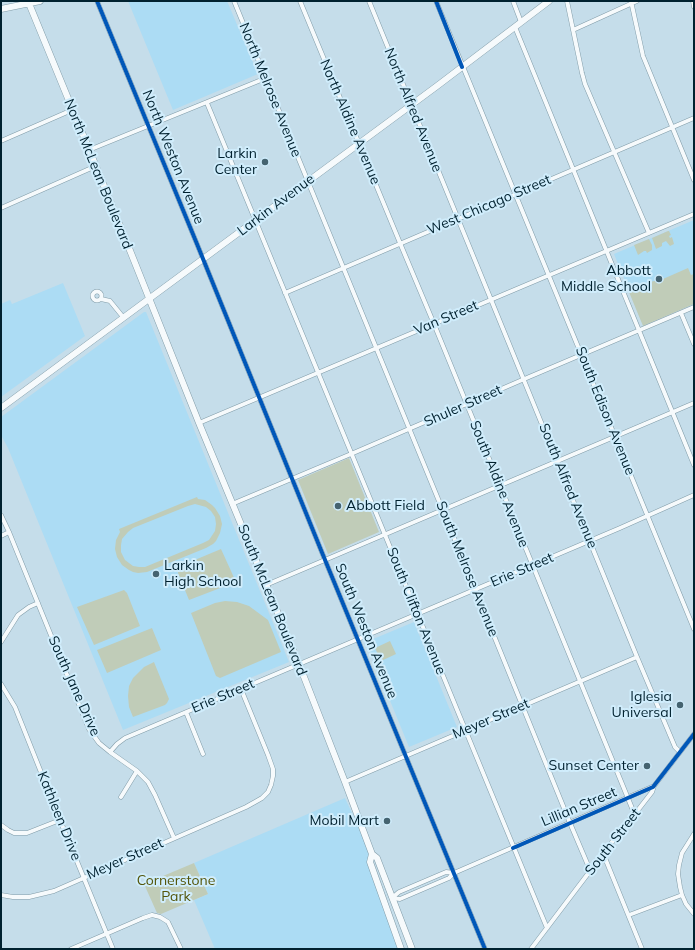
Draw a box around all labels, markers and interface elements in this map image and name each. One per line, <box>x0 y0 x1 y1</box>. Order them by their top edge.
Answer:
street label: North Melrose Avenue <box>235 20 305 160</box>
street label: North Alfred Avenue <box>380 45 446 175</box>
street label: North Aldine Avenue <box>316 57 384 187</box>
street label: North Weston Avenue <box>138 87 208 227</box>
street label: North McLean Boulevard <box>60 96 136 252</box>
place label: Larkin Center <box>215 146 257 178</box>
marker: Larkin Center <box>260 157 270 167</box>
street label: Larkin Avenue <box>234 171 318 239</box>
street label: West Chicago Street <box>425 171 553 239</box>
place label: Abbott Middle School <box>561 263 651 296</box>
marker: Abbott Middle School <box>654 274 664 284</box>
street label: Van Street <box>411 297 481 339</box>
street label: South Edison Avenue <box>572 344 638 478</box>
street label: Shuler Street <box>421 381 505 431</box>
street label: South Aldine Avenue <box>466 418 532 550</box>
street label: South Alfred Avenue <box>535 421 601 551</box>
place label: Abbott Field <box>346 498 425 514</box>
street label: South Melrose Avenue <box>432 499 502 639</box>
marker: Abbott Field <box>333 501 343 511</box>
street label: South McLean Boulevard <box>234 522 310 678</box>
street label: South Clifton Avenue <box>383 545 449 677</box>
street label: Erie Street <box>488 549 556 591</box>
place label: Larkin High School <box>164 558 242 590</box>
street label: South Weston Avenue <box>331 561 401 701</box>
marker: Larkin High School <box>151 569 161 579</box>
street label: South Jane Drive <box>44 633 104 739</box>
street label: Erie Street <box>189 675 257 717</box>
place label: Iglesia Universal <box>612 689 672 722</box>
street label: Meyer Street <box>450 695 532 743</box>
marker: Iglesia Universal <box>675 700 685 710</box>
place label: Sunset Center <box>548 758 639 774</box>
marker: Sunset Center <box>642 761 652 771</box>
street label: Kathleen Drive <box>33 769 85 863</box>
street label: Lillian Street <box>539 784 619 830</box>
street label: South Street <box>582 805 644 879</box>
place label: Mobil Mart <box>310 813 379 829</box>
marker: Mobil Mart <box>382 816 392 826</box>
street label: Meyer Street <box>84 835 166 883</box>
park label: Cornerstone Park <box>137 873 215 906</box>

